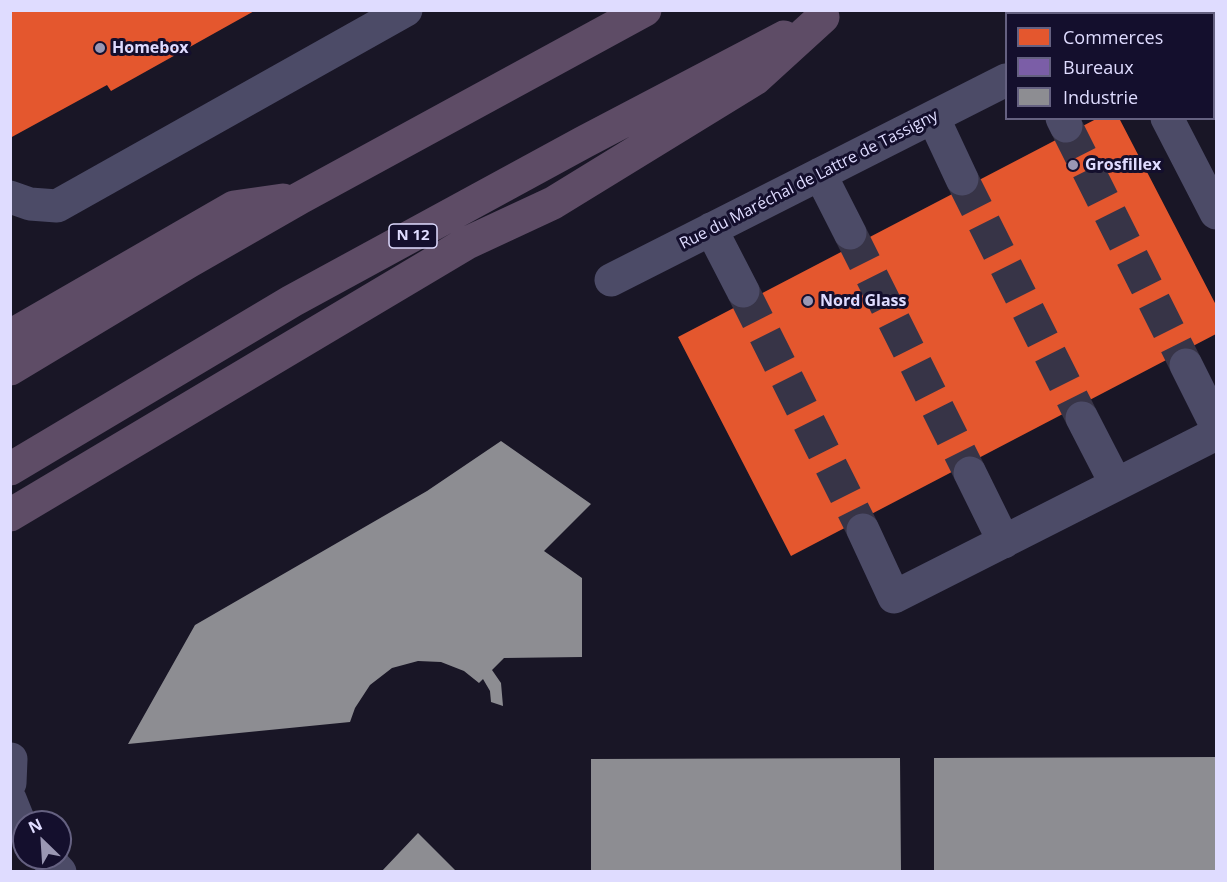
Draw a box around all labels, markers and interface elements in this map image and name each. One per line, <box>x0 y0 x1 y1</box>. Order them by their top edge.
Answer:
legend <box>1005 12 1215 120</box>
text: Commerces <box>1063 25 1163 49</box>
place label: Homebox <box>112 38 189 58</box>
marker: Homebox <box>93 41 107 55</box>
text: Bureaux <box>1063 55 1134 79</box>
text: Industrie <box>1063 85 1138 109</box>
street label: Rue du Maréchal de Lattre de Tassigny <box>676 106 942 254</box>
place label: Grosfillex <box>1085 155 1161 175</box>
marker: Grosfillex <box>1066 158 1080 172</box>
road number: N 12 <box>389 224 437 248</box>
place label: Nord Glass <box>820 291 906 311</box>
marker: Nord Glass <box>801 294 815 308</box>
north arrow <box>12 810 72 870</box>
text: N <box>25 813 46 838</box>

